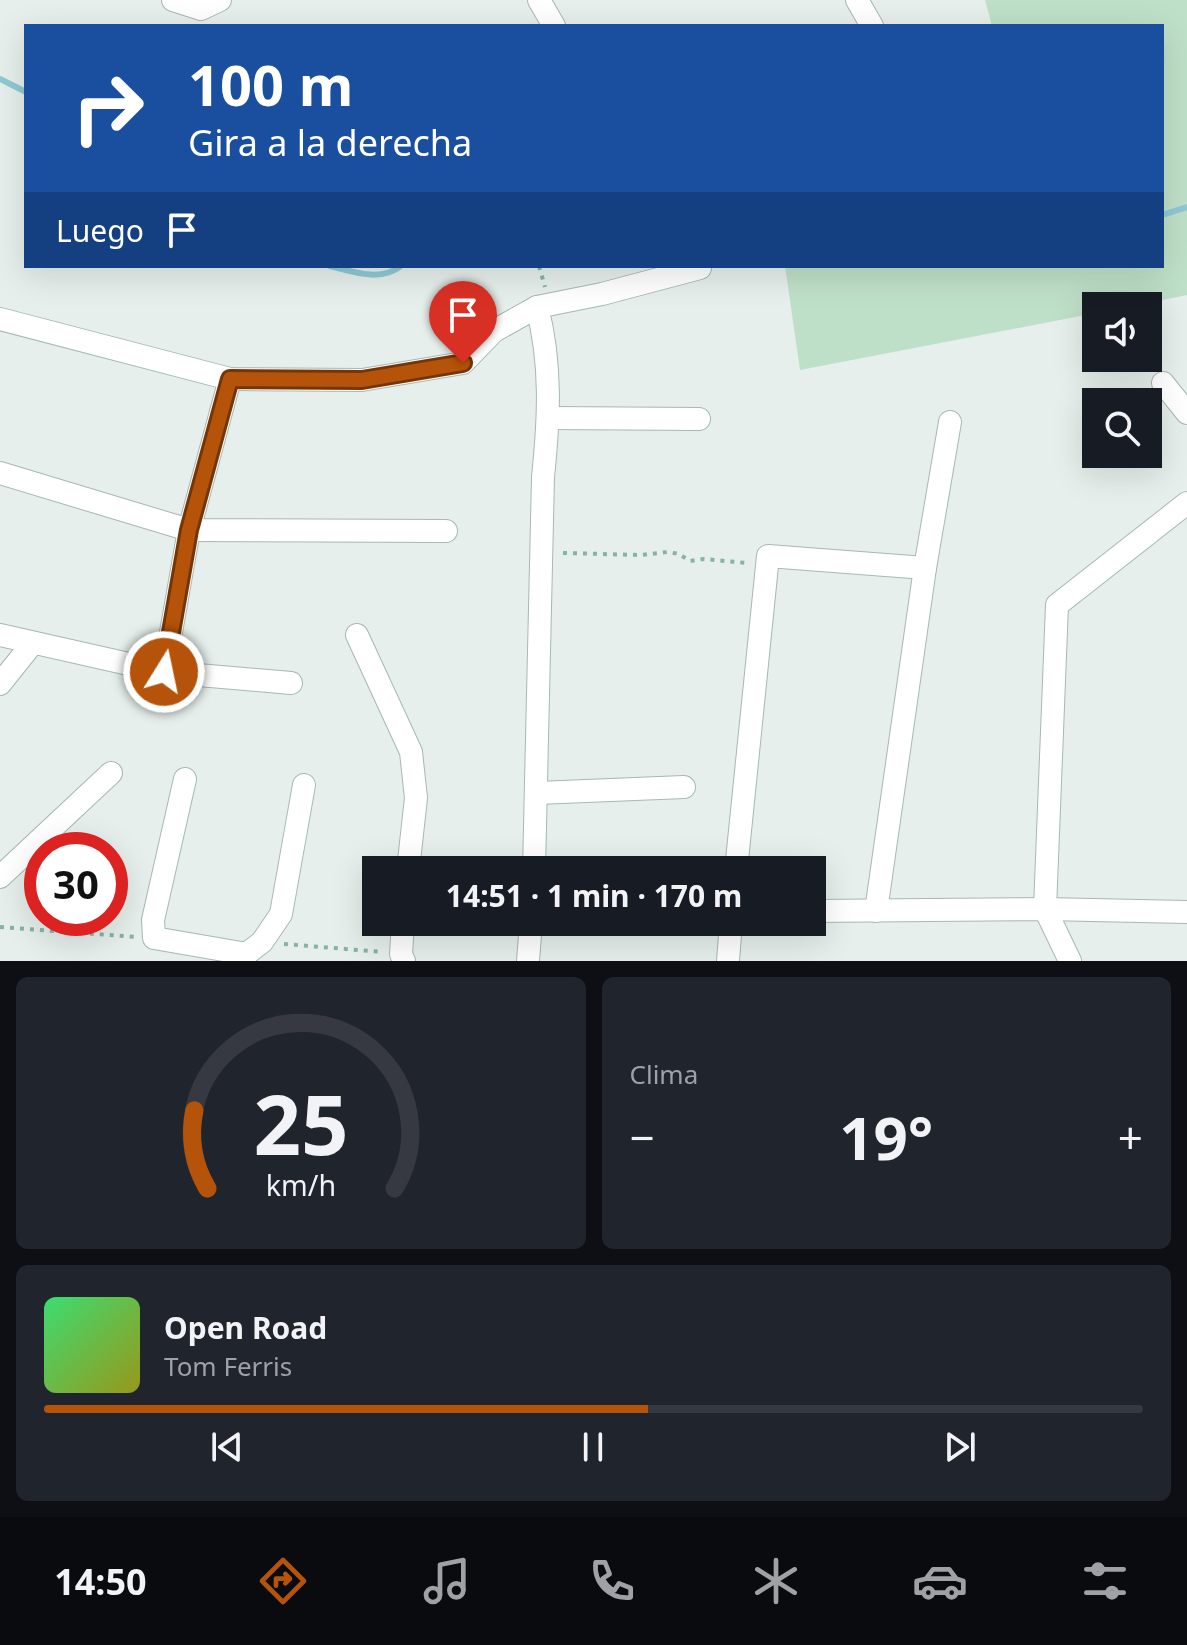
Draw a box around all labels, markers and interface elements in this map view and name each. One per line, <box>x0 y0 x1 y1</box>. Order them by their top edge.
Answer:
text: 100 m <box>188 46 353 122</box>
icon: right <box>56 56 160 160</box>
text: Gira a la derecha <box>188 118 472 167</box>
icon: arrive <box>160 208 204 252</box>
text: Luego <box>56 210 144 251</box>
pin <box>429 281 497 363</box>
map controls <box>1082 292 1162 468</box>
button: sound <box>1082 292 1162 372</box>
icon: arrive <box>441 293 485 337</box>
button: search <box>1082 388 1162 468</box>
position arrow <box>122 630 206 714</box>
speed limit sign: 30 <box>24 832 128 936</box>
text: 14:51 · 1 min · 170 m <box>446 875 742 916</box>
text: Clima <box>630 1056 698 1092</box>
text: 25 <box>253 1066 348 1179</box>
text: 19° <box>839 1096 933 1178</box>
text: − <box>630 1107 655 1167</box>
text: + <box>1118 1107 1143 1167</box>
text: km/h <box>266 1165 336 1204</box>
text: Open Road <box>164 1307 327 1348</box>
text: Tom Ferris <box>164 1348 292 1384</box>
icon: previous <box>205 1425 249 1469</box>
icon: pause <box>571 1425 615 1469</box>
icon: next <box>938 1425 982 1469</box>
icon: directions <box>255 1553 311 1609</box>
icon: music <box>419 1553 475 1609</box>
icon: phone <box>584 1553 640 1609</box>
icon: climate <box>748 1553 804 1609</box>
icon: car <box>912 1553 968 1609</box>
icon: filters <box>1077 1553 1133 1609</box>
text: 14:50 <box>54 1557 147 1606</box>

